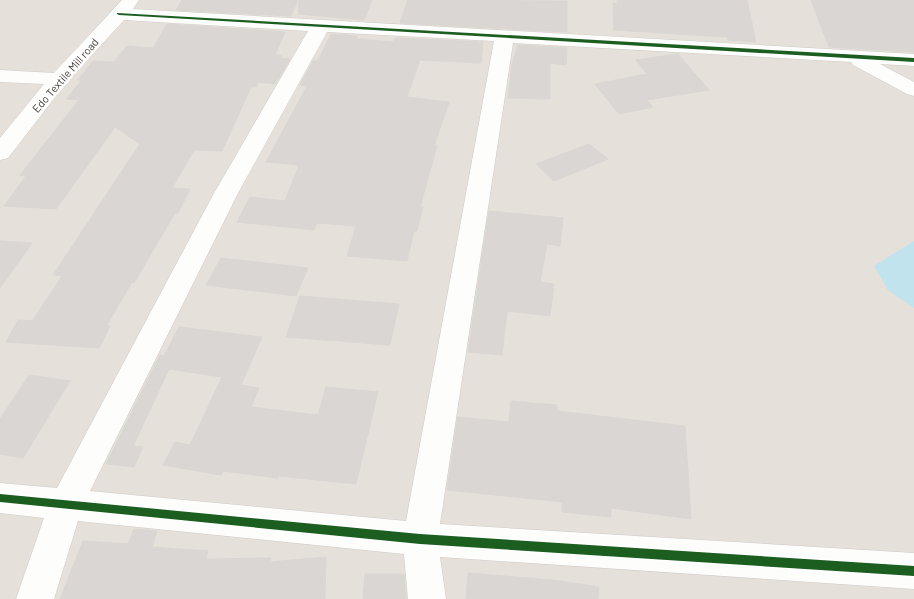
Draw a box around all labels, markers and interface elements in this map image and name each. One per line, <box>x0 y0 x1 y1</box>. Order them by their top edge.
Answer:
street label: Edo Textile Mill road <box>29 35 101 115</box>

